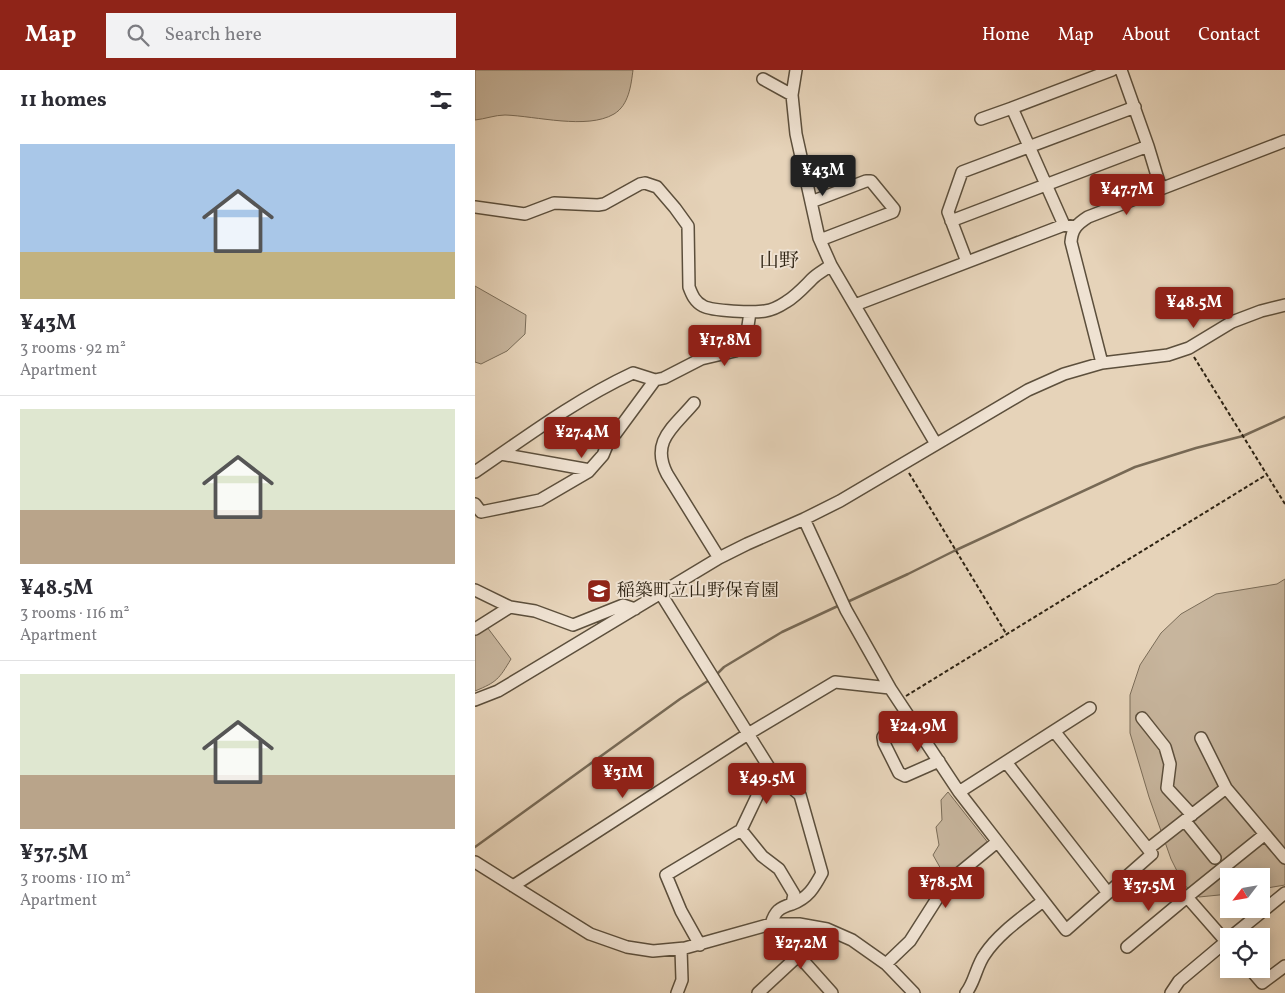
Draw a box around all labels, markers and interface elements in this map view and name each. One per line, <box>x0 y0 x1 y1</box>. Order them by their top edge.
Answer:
search box <box>106 13 456 58</box>
text: Map <box>25 18 76 52</box>
icon: search <box>124 21 152 49</box>
text: Search here <box>164 22 262 48</box>
text: Home <box>982 23 1030 48</box>
text: Map <box>1058 23 1094 48</box>
text: About <box>1122 23 1170 48</box>
text: Contact <box>1198 23 1260 48</box>
text: 11 homes <box>20 86 107 115</box>
icon: filters <box>427 86 455 114</box>
pin: ¥43M <box>793 154 853 197</box>
text: ¥43M <box>802 160 844 182</box>
pin: ¥47.7M <box>1086 174 1168 216</box>
icon: home <box>193 176 283 266</box>
text: ¥47.7M <box>1101 179 1153 201</box>
district label: 山野 <box>759 248 799 276</box>
pin: ¥48.5M <box>1153 286 1235 329</box>
text: ¥48.5M <box>1166 292 1222 314</box>
text: ¥43M <box>20 309 76 338</box>
pin: ¥17.8M <box>684 324 766 367</box>
text: ¥17.8M <box>699 330 751 352</box>
text: 3 rooms · 92 m² <box>20 338 126 360</box>
text: Apartment <box>20 360 97 382</box>
pin: ¥27.4M <box>541 416 623 459</box>
text: ¥27.4M <box>555 422 609 444</box>
icon: home <box>193 442 283 532</box>
text: ¥48.5M <box>20 574 93 603</box>
school or university icon: 稲築町立山野保育園 <box>586 578 612 604</box>
place label: 稲築町立山野保育園 <box>617 579 779 604</box>
text: 3 rooms · 116 m² <box>20 603 129 625</box>
text: Apartment <box>20 625 97 647</box>
icon: home <box>193 707 283 797</box>
pin: ¥24.9M <box>877 710 959 753</box>
text: ¥24.9M <box>890 716 946 738</box>
pin: ¥31M <box>593 756 653 799</box>
text: ¥31M <box>603 762 643 784</box>
pin: ¥49.5M <box>726 762 808 805</box>
text: ¥49.5M <box>739 768 795 790</box>
text: ¥37.5M <box>20 839 88 868</box>
pin: ¥78.5M <box>905 866 987 909</box>
text: 3 rooms · 110 m² <box>20 868 131 890</box>
north arrow <box>1220 868 1270 918</box>
map controls <box>1220 868 1270 978</box>
pin: ¥37.5M <box>1108 870 1190 912</box>
text: ¥78.5M <box>919 872 973 894</box>
text: ¥37.5M <box>1123 875 1175 897</box>
text: Apartment <box>20 890 97 912</box>
pin: ¥27.2M <box>760 928 842 970</box>
button: locate <box>1220 928 1270 978</box>
text: ¥27.2M <box>775 933 827 955</box>

